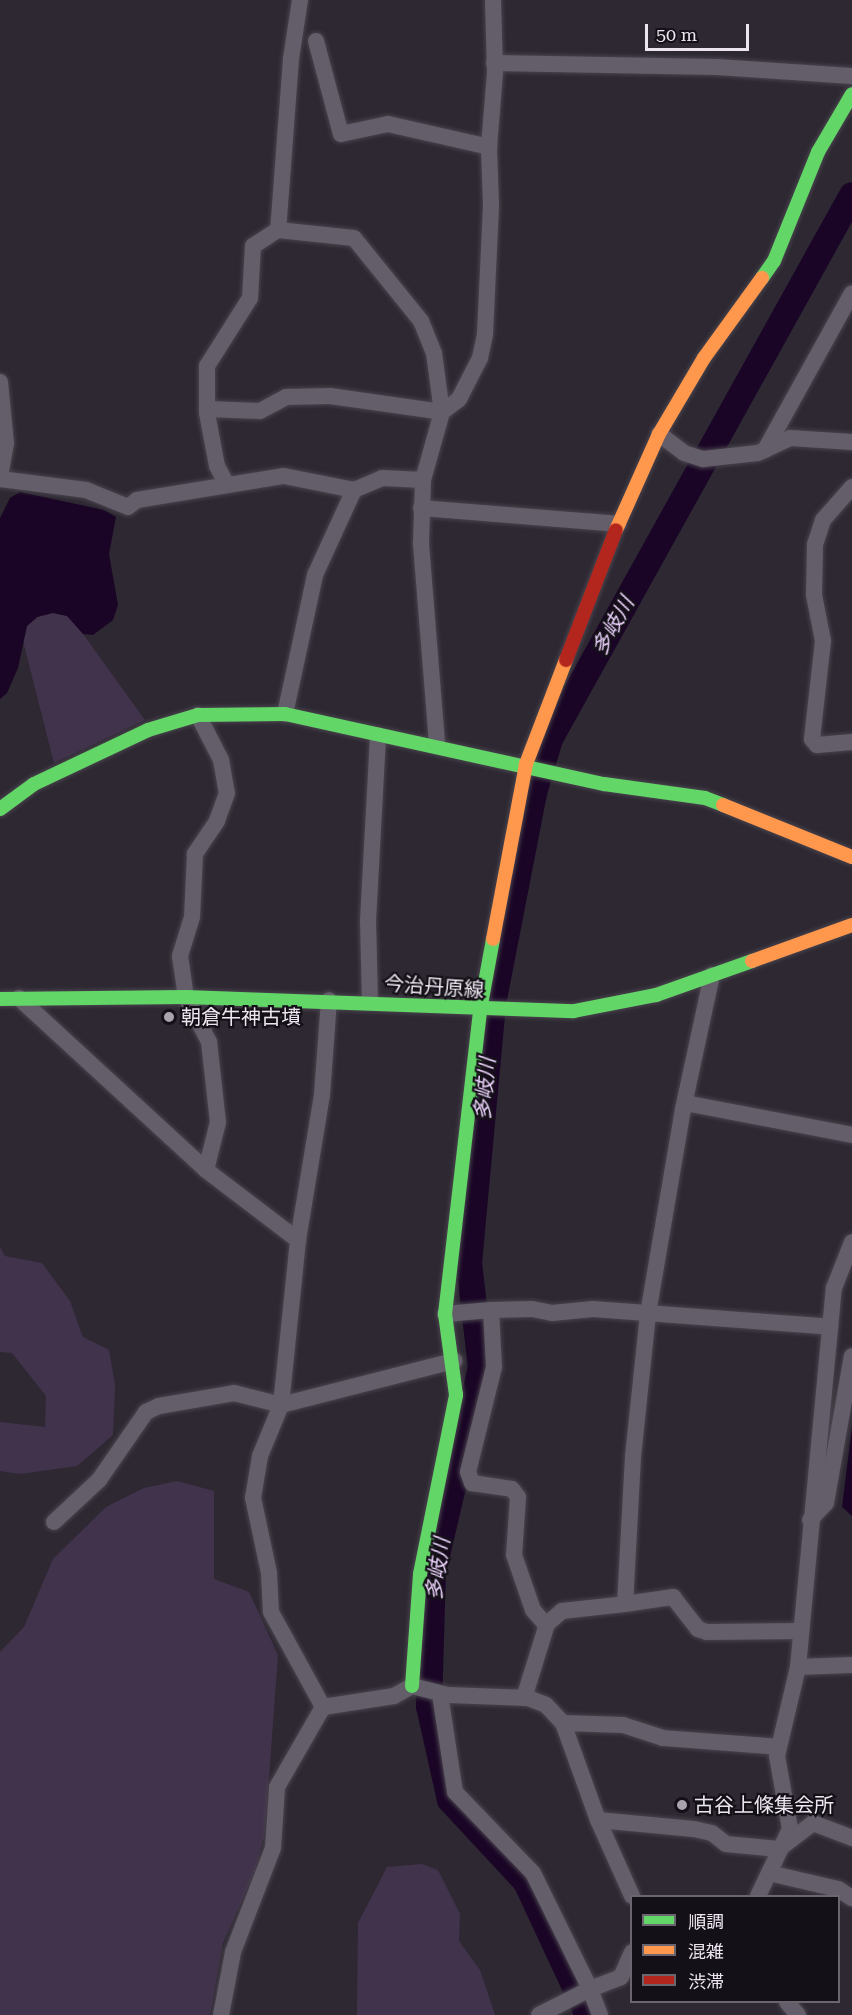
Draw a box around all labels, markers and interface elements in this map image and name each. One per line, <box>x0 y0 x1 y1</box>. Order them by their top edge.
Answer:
scale bar <box>648 12 752 50</box>
text: 50 m <box>656 24 697 45</box>
water label: 多岐川 <box>587 592 639 660</box>
street label: 今治丹原線 <box>383 972 485 1002</box>
place label: 朝倉牛神古墳 <box>181 1005 301 1029</box>
marker: 朝倉牛神古墳 <box>162 1010 176 1024</box>
water label: 多岐川 <box>470 1057 500 1121</box>
water label: 多岐川 <box>421 1536 455 1602</box>
place label: 古谷上條集会所 <box>694 1793 834 1817</box>
marker: 古谷上條集会所 <box>675 1798 689 1812</box>
legend <box>630 1895 840 2003</box>
text: 順調 <box>688 1911 724 1932</box>
text: 混雑 <box>688 1941 724 1962</box>
text: 渋滞 <box>688 1971 724 1992</box>

